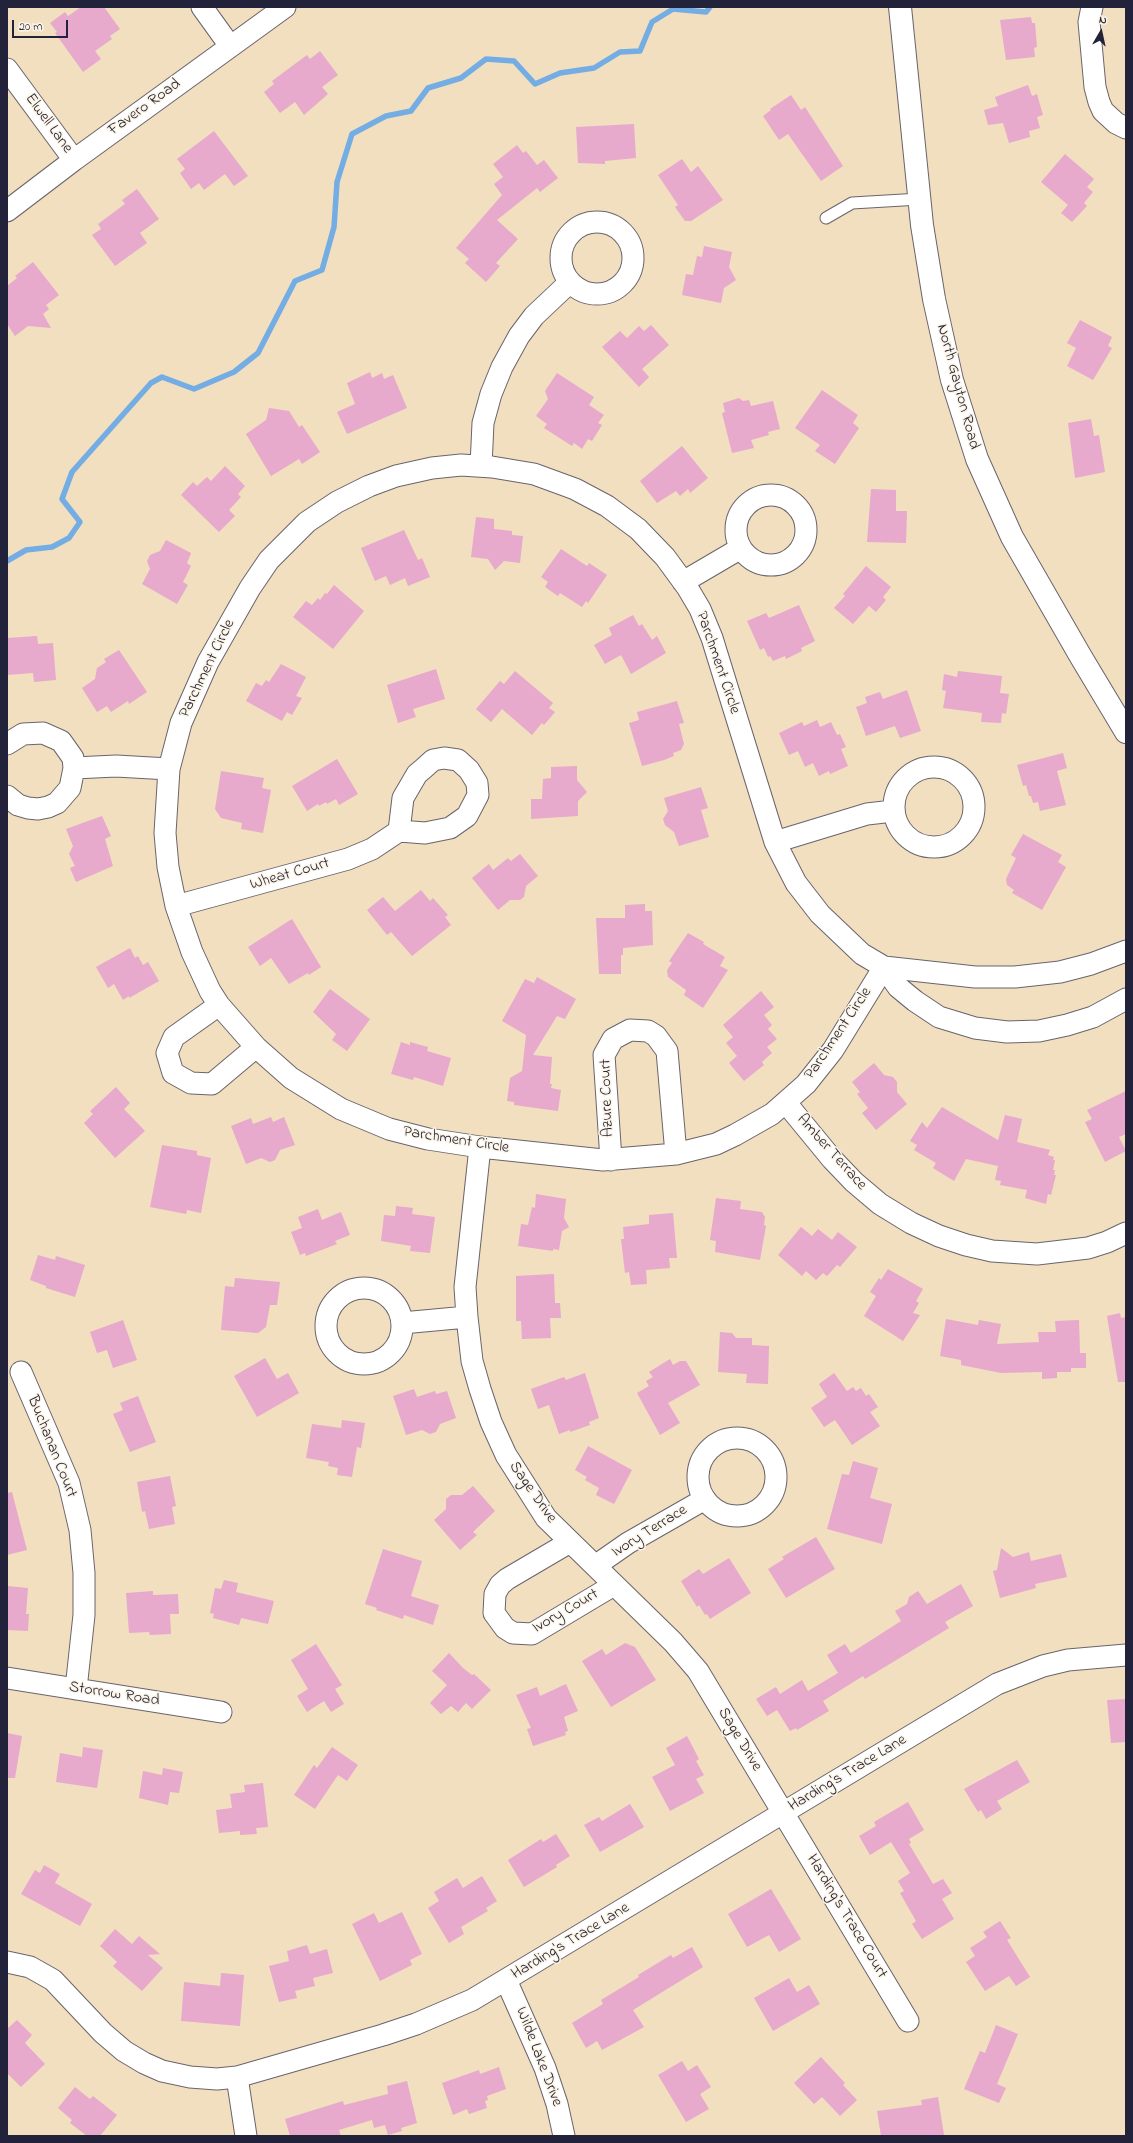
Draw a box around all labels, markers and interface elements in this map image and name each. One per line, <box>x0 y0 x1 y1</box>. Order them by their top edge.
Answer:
scale bar <box>14 12 70 38</box>
north arrow <box>1081 12 1121 52</box>
text: N <box>1098 12 1108 29</box>
text: 20 m <box>19 18 42 36</box>
street label: Favero Road <box>105 75 185 141</box>
street label: Elwell Lane <box>20 90 76 158</box>
street label: North Gayton Road <box>931 322 983 452</box>
street label: Parchment Circle <box>690 609 744 717</box>
street label: Parchment Circle <box>176 617 240 721</box>
street label: Wheat Court <box>248 855 332 895</box>
street label: Parchment Circle <box>801 984 877 1084</box>
street label: Azure Court <box>597 1059 619 1137</box>
street label: Amber Terrace <box>792 1111 870 1195</box>
street label: Parchment Circle <box>402 1123 510 1159</box>
street label: Buchanan Court <box>22 1393 80 1501</box>
street label: Sage Drive <box>504 1459 560 1527</box>
street label: Ivory Terrace <box>609 1501 691 1563</box>
street label: Ivory Court <box>530 1586 602 1638</box>
street label: Storrow Road <box>67 1678 161 1712</box>
street label: Sage Drive <box>713 1705 765 1775</box>
street label: Harding's Trace Lane <box>785 1731 911 1817</box>
street label: Harding's Trace Court <box>801 1852 891 1982</box>
street label: Harding's Trace Lane <box>508 1899 634 1985</box>
street label: Wilde Lake Drive <box>510 2005 566 2109</box>

